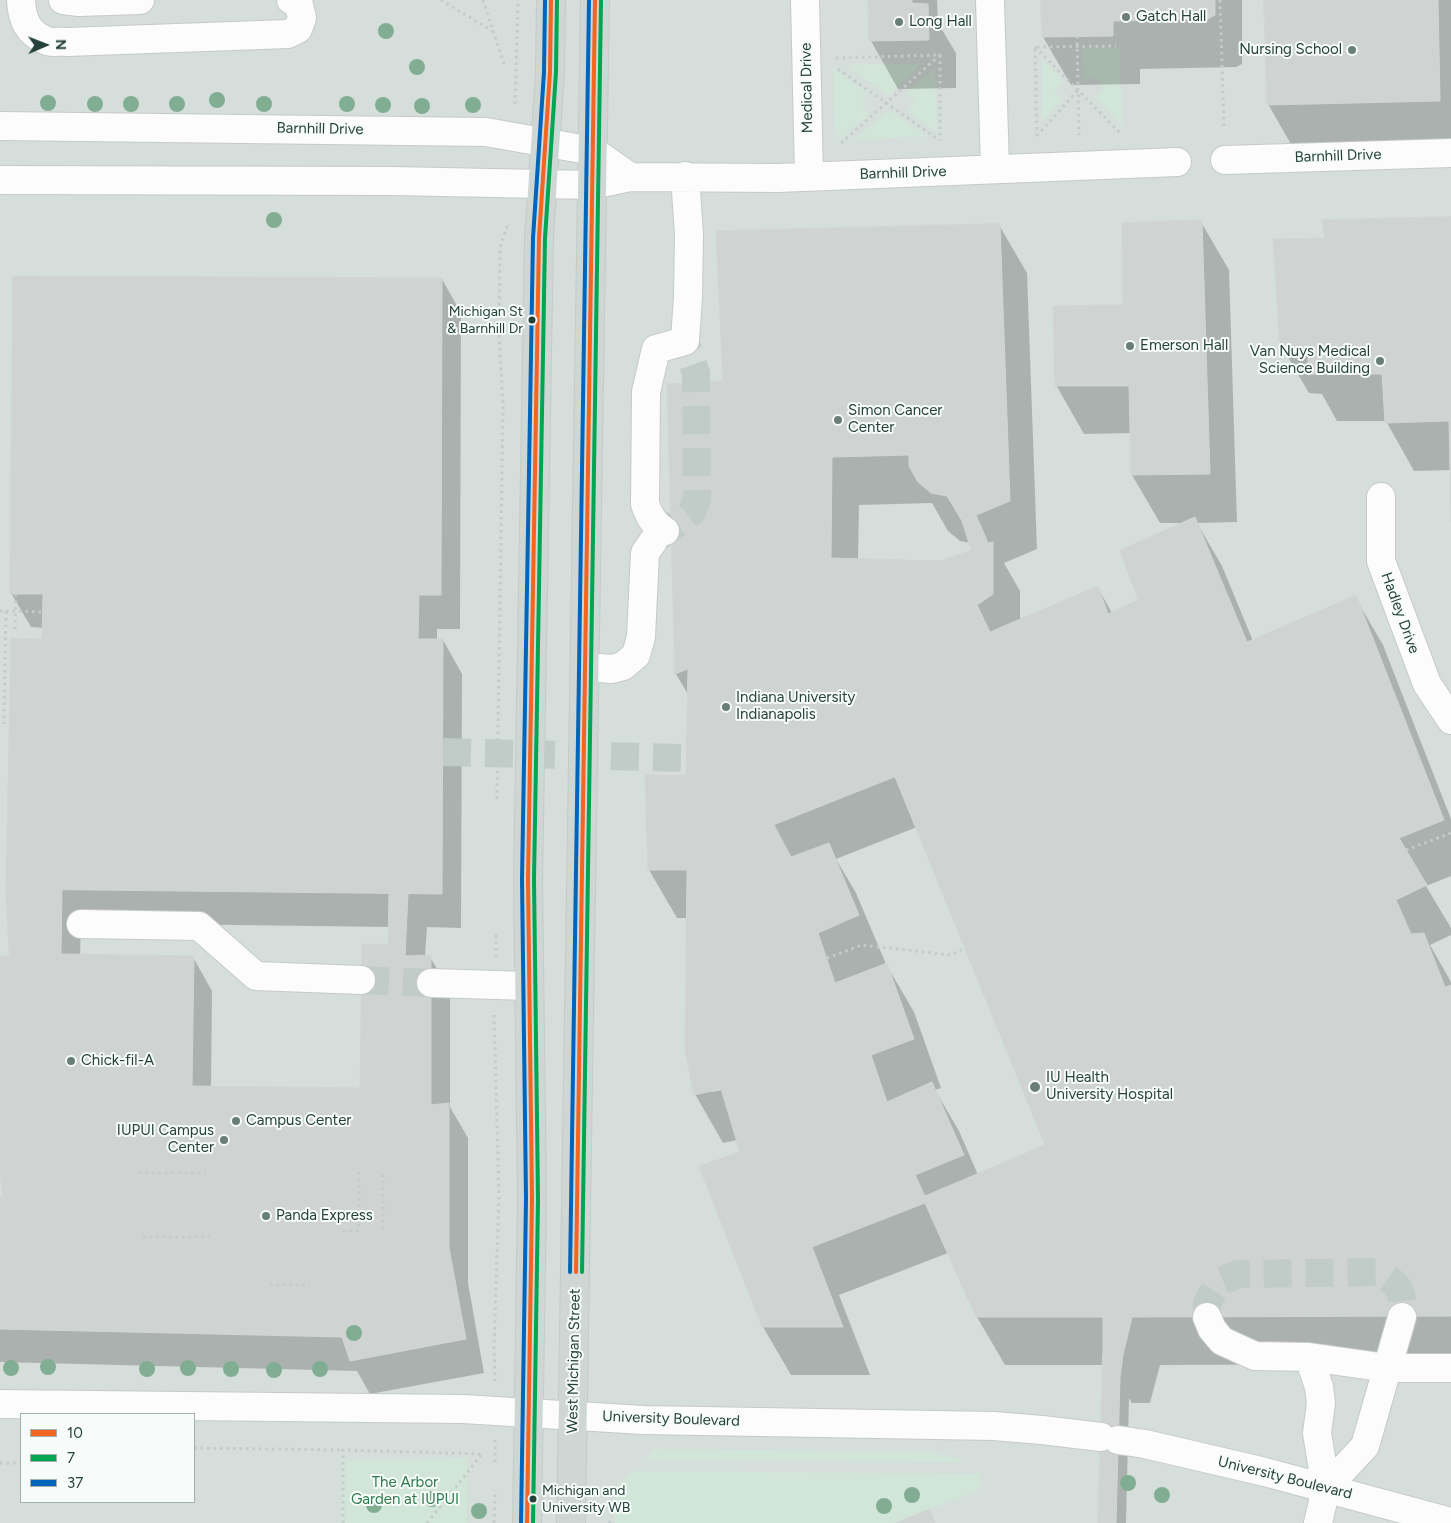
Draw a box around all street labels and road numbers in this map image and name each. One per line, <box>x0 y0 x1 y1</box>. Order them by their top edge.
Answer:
street label: Medical Drive <box>797 43 817 133</box>
street label: Barnhill Drive <box>276 119 364 139</box>
street label: Barnhill Drive <box>1294 145 1382 167</box>
street label: Barnhill Drive <box>859 162 947 184</box>
street label: Hadley Drive <box>1377 570 1423 656</box>
street label: West Michigan Street <box>564 1288 584 1434</box>
street label: University Boulevard <box>602 1408 740 1430</box>
street label: University Boulevard <box>1216 1453 1354 1503</box>

